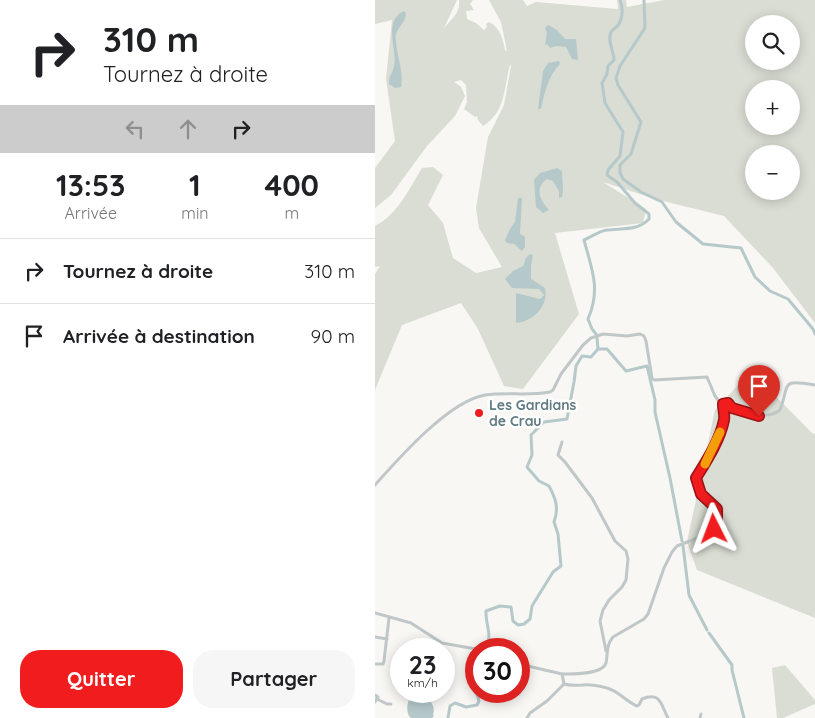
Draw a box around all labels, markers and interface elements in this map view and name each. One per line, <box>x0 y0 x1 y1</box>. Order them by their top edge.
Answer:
map controls <box>745 15 800 200</box>
button: search <box>745 15 800 70</box>
text: 310 m <box>103 17 199 61</box>
icon: right <box>20 20 85 85</box>
text: Tournez à droite <box>103 60 268 88</box>
button: + <box>745 80 800 135</box>
icon: left <box>121 115 149 143</box>
icon: ahead <box>174 115 202 143</box>
icon: right <box>227 115 255 143</box>
button: − <box>745 145 800 200</box>
text: 13:53 <box>56 166 125 204</box>
text: 1 <box>189 166 201 204</box>
text: 400 <box>265 166 319 204</box>
text: Arrivée <box>64 203 117 223</box>
text: min <box>181 203 209 223</box>
text: m <box>284 203 299 223</box>
icon: right <box>20 257 48 285</box>
text: Tournez à droite <box>63 259 213 283</box>
text: 310 m <box>304 259 355 283</box>
icon: arrive <box>20 322 48 350</box>
text: Arrivée à destination <box>63 324 255 348</box>
text: 90 m <box>311 324 355 348</box>
pin <box>738 365 780 416</box>
icon: arrive <box>745 372 773 400</box>
place label: Les Gardians de Crau <box>489 396 577 430</box>
marker: Les Gardians de Crau <box>473 407 485 419</box>
position arrow <box>687 502 739 554</box>
speed limit sign: 30 <box>465 638 530 703</box>
text: 23 <box>409 649 436 680</box>
button: Quitter <box>20 650 183 708</box>
button: Partager <box>193 650 355 708</box>
text: km/h <box>407 675 438 690</box>

